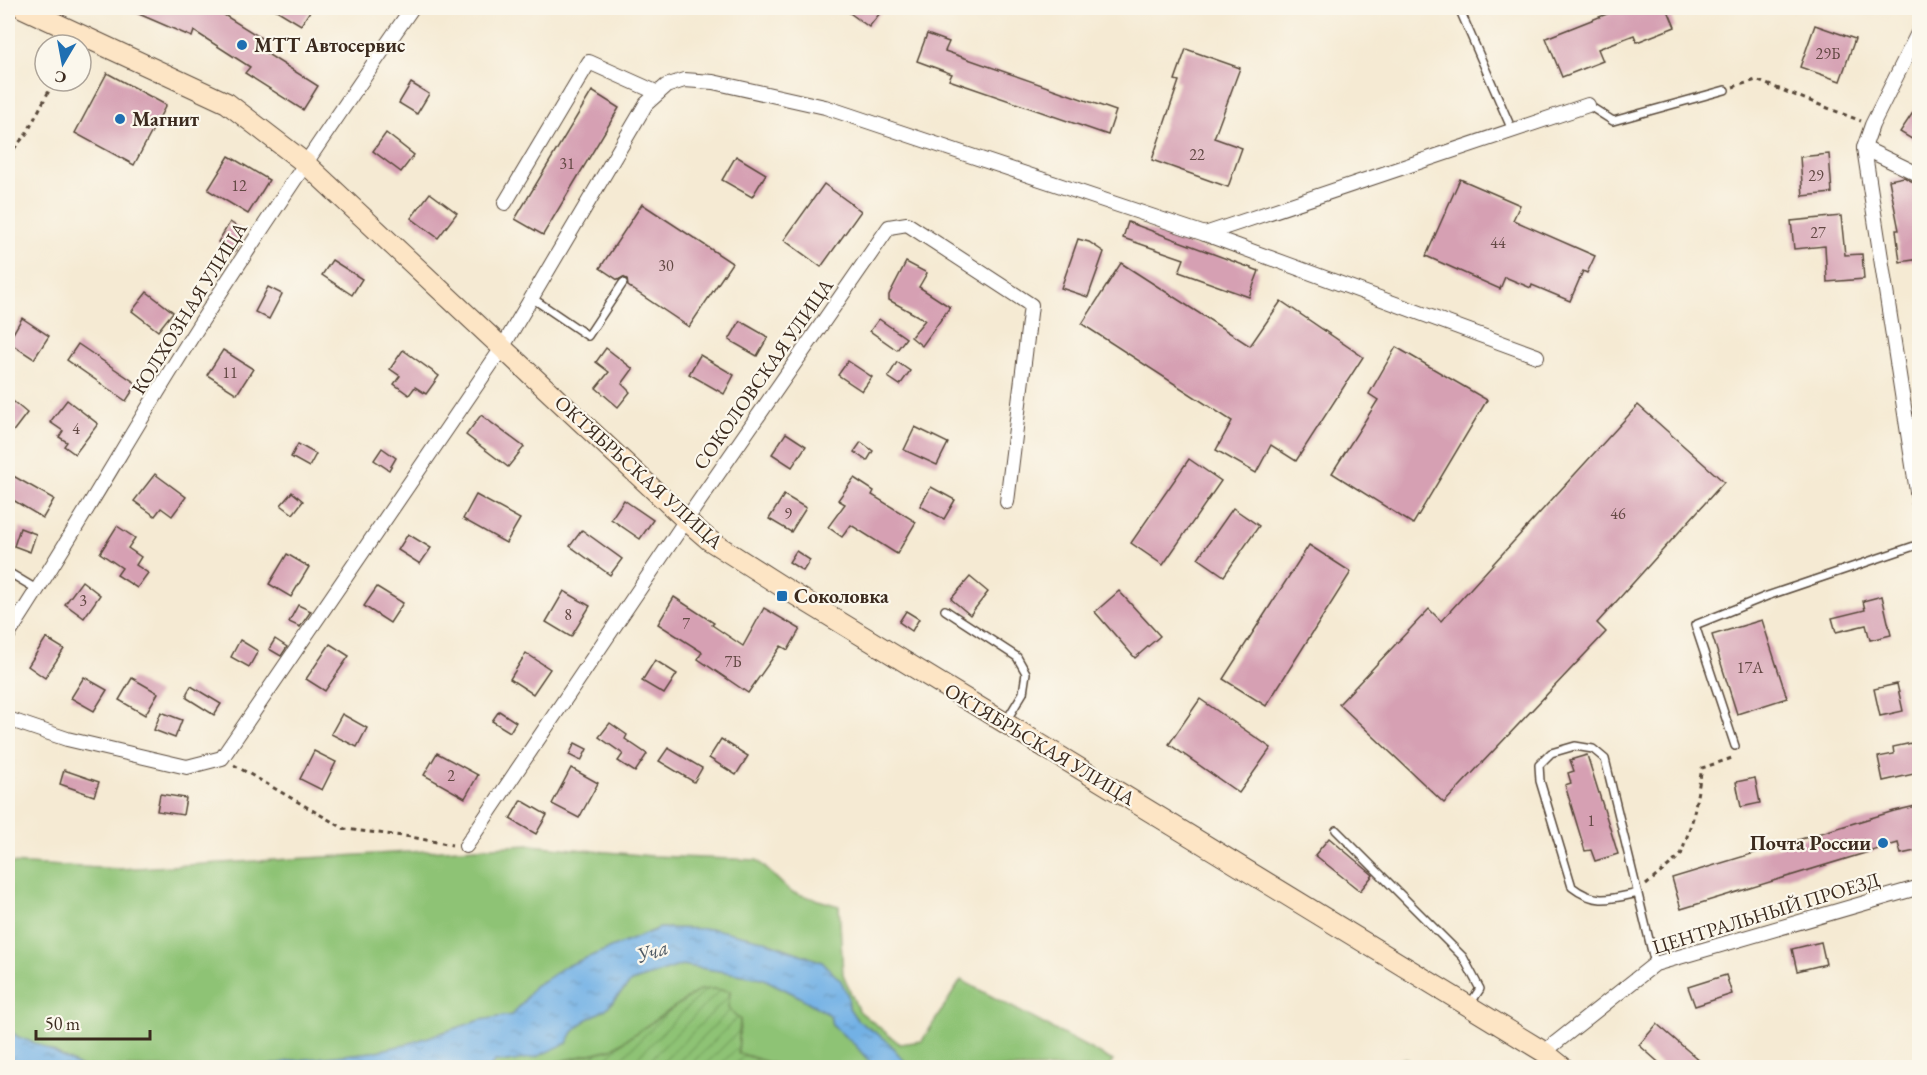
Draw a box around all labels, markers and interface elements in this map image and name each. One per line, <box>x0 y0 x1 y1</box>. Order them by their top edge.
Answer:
place label: МТТ Автосервис <box>254 32 405 58</box>
north arrow <box>33 33 93 93</box>
marker: МТТ Автосервис <box>235 38 249 52</box>
house number: 29Б <box>1816 43 1840 64</box>
text: С <box>53 66 68 89</box>
place label: Магнит <box>132 106 199 132</box>
marker: Магнит <box>113 112 127 126</box>
house number: 22 <box>1189 144 1205 165</box>
house number: 31 <box>559 153 575 174</box>
house number: 29 <box>1808 165 1824 186</box>
house number: 12 <box>231 175 247 196</box>
street label: КОЛХОЗНАЯ УЛИЦА <box>125 217 253 399</box>
house number: 27 <box>1810 222 1826 243</box>
house number: 44 <box>1490 232 1506 253</box>
house number: 30 <box>658 255 674 276</box>
street label: СОКОЛОВСКАЯ УЛИЦА <box>687 273 839 475</box>
house number: 11 <box>222 362 238 383</box>
street label: ОКТЯБРЬСКАЯ УЛИЦА <box>549 389 729 555</box>
house number: 4 <box>72 418 80 439</box>
house number: 9 <box>784 503 792 524</box>
house number: 46 <box>1610 503 1626 524</box>
place label: Соколовка <box>794 583 889 609</box>
marker: Соколовка <box>775 589 789 603</box>
house number: 3 <box>79 590 87 611</box>
house number: 8 <box>564 604 572 625</box>
house number: 7 <box>682 613 690 634</box>
house number: 7Б <box>724 651 742 672</box>
house number: 17А <box>1737 657 1764 678</box>
street label: ОКТЯБРЬСКАЯ УЛИЦА <box>940 677 1140 811</box>
house number: 2 <box>447 765 455 786</box>
house number: 1 <box>1587 810 1595 831</box>
place label: Почта России <box>1750 830 1871 856</box>
marker: Почта России <box>1876 836 1890 850</box>
street label: ЦЕНТРАЛЬНЫЙ ПРОЕЗД <box>1649 866 1883 960</box>
water label: Уча <box>632 933 672 969</box>
scale bar <box>36 1003 150 1041</box>
text: 50 m <box>45 1012 80 1035</box>

